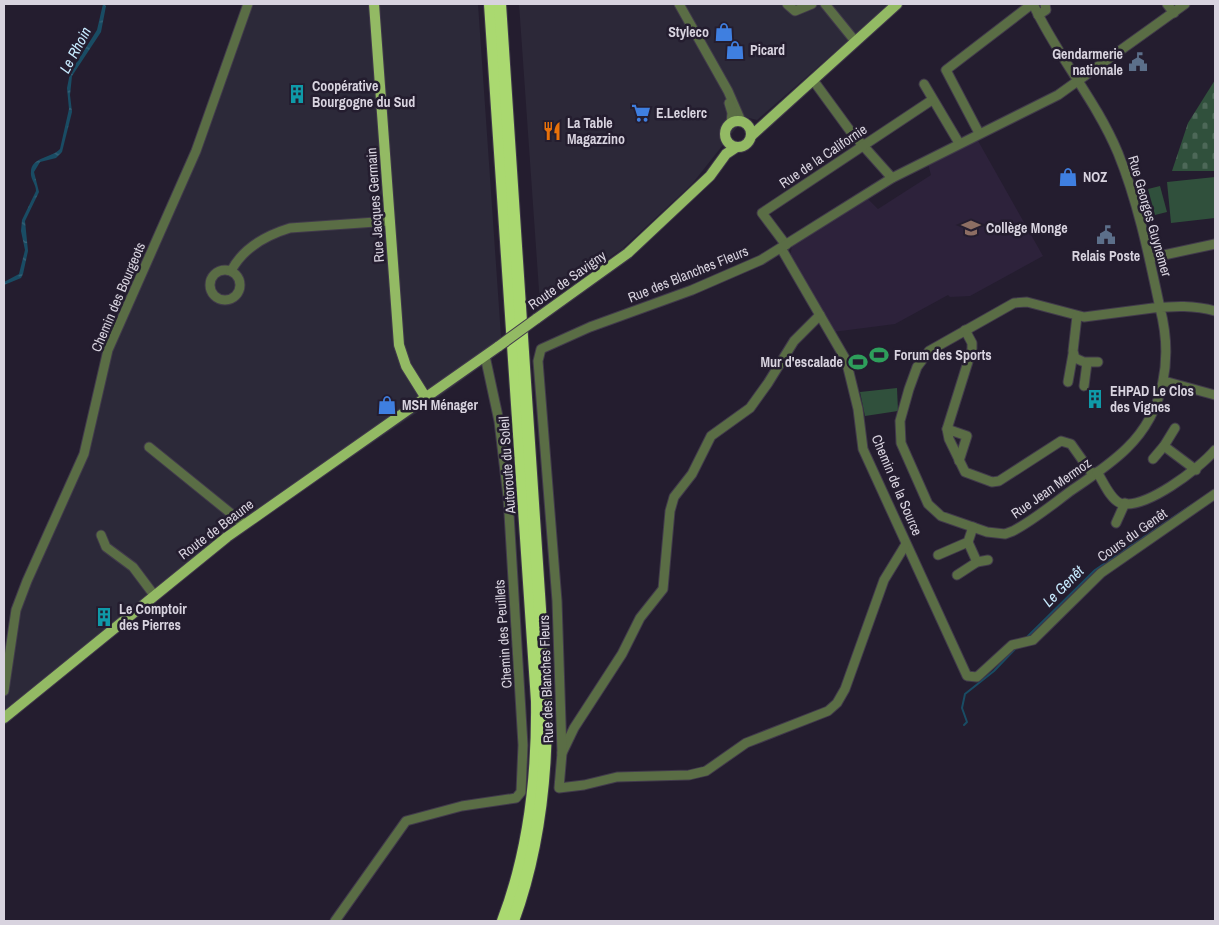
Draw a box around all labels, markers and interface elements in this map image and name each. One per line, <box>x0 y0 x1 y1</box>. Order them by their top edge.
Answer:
shop icon: Styleco <box>713 21 735 43</box>
water label: Le Rhoin <box>54 23 96 77</box>
place label: Styleco <box>668 23 709 41</box>
shop icon: Picard <box>724 39 746 61</box>
place label: Picard <box>750 41 785 59</box>
place label: Gendarmerie nationale <box>1052 45 1123 79</box>
public building icon: Gendarmerie nationale <box>1127 51 1149 73</box>
place label: Coopérative Bourgogne du Sud <box>312 77 415 111</box>
building icon: Coopérative Bourgogne du Sud <box>286 83 308 105</box>
supermarket icon: E.Leclerc <box>630 102 652 124</box>
place label: E.Leclerc <box>656 104 707 122</box>
place label: La Table Magazzino <box>567 114 625 148</box>
restaurant icon: La Table Magazzino <box>541 120 563 142</box>
street label: Rue de la Californie <box>776 120 870 192</box>
street label: Rue Jacques Germain <box>362 147 388 263</box>
street label: Rue Georges Guynemer <box>1124 153 1176 279</box>
shop icon: NOZ <box>1057 166 1079 188</box>
place label: NOZ <box>1083 168 1107 186</box>
school or university icon: Collège Monge <box>960 217 982 239</box>
place label: Collège Monge <box>986 219 1068 237</box>
public building icon: Relais Poste <box>1095 224 1117 246</box>
street label: Chemin des Bourgeots <box>87 239 149 355</box>
street label: Rue des Blanches Fleurs <box>625 242 751 306</box>
street label: Route de Savigny <box>524 246 610 314</box>
place label: Relais Poste <box>1072 247 1140 265</box>
sports icon: Forum des Sports <box>868 344 890 366</box>
place label: Forum des Sports <box>894 346 992 364</box>
sports icon: Mur d'escalade <box>847 351 869 373</box>
place label: Mur d'escalade <box>761 353 843 371</box>
place label: EHPAD Le Clos des Vignes <box>1110 382 1194 416</box>
building icon: EHPAD Le Clos des Vignes <box>1084 388 1106 410</box>
shop icon: MSH Ménager <box>376 394 398 416</box>
place label: MSH Ménager <box>402 396 478 414</box>
street label: Autoroute du Soleil <box>495 416 519 515</box>
street label: Chemin de la Source <box>868 432 926 538</box>
street label: Rue Jean Mermoz <box>1007 454 1095 522</box>
street label: Route de Beaune <box>175 495 257 563</box>
street label: Cours du Genêt <box>1094 504 1170 566</box>
water label: Le Genêt <box>1038 560 1089 611</box>
street label: Chemin des Peuillets <box>490 579 516 689</box>
place label: Le Comptoir des Pierres <box>119 600 187 634</box>
building icon: Le Comptoir des Pierres <box>93 606 115 628</box>
street label: Rue des Blanches Fleurs <box>535 614 557 743</box>

